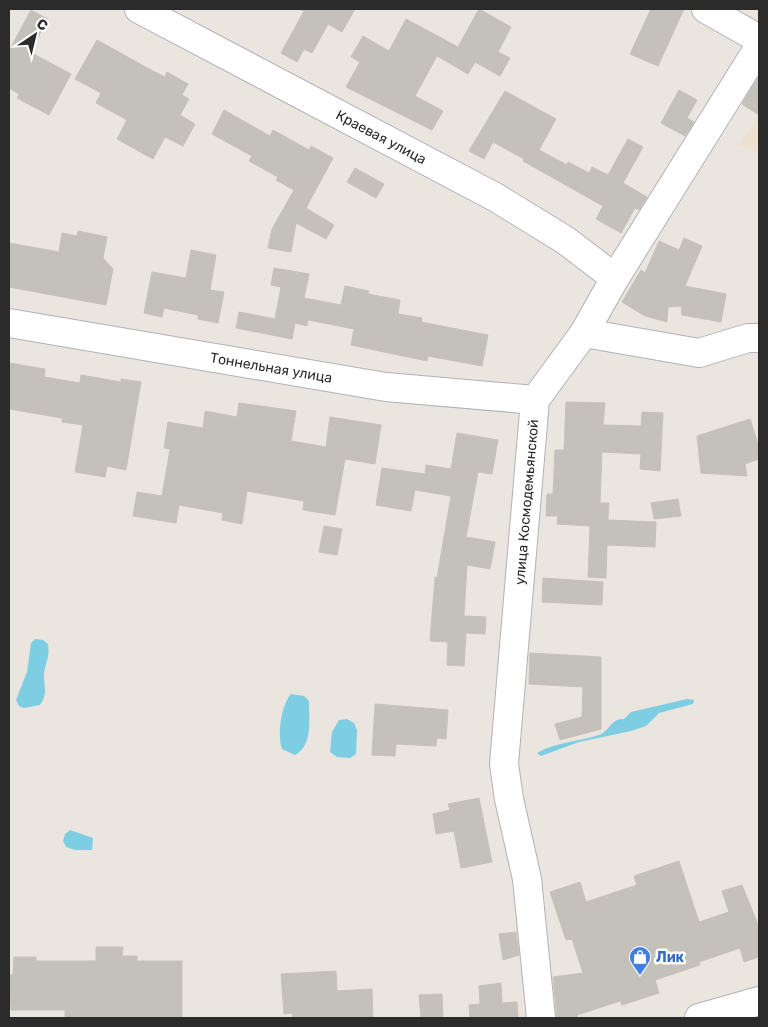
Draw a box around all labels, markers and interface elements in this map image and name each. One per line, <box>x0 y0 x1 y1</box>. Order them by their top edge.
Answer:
north arrow <box>10 10 60 60</box>
text: С <box>33 15 51 35</box>
street label: Краевая улица <box>333 106 429 168</box>
street label: Тоннельная улица <box>209 349 334 386</box>
street label: улица Космодемьянской <box>511 419 542 586</box>
shop icon: Лик <box>628 945 652 976</box>
place label: Лик <box>656 949 685 966</box>

